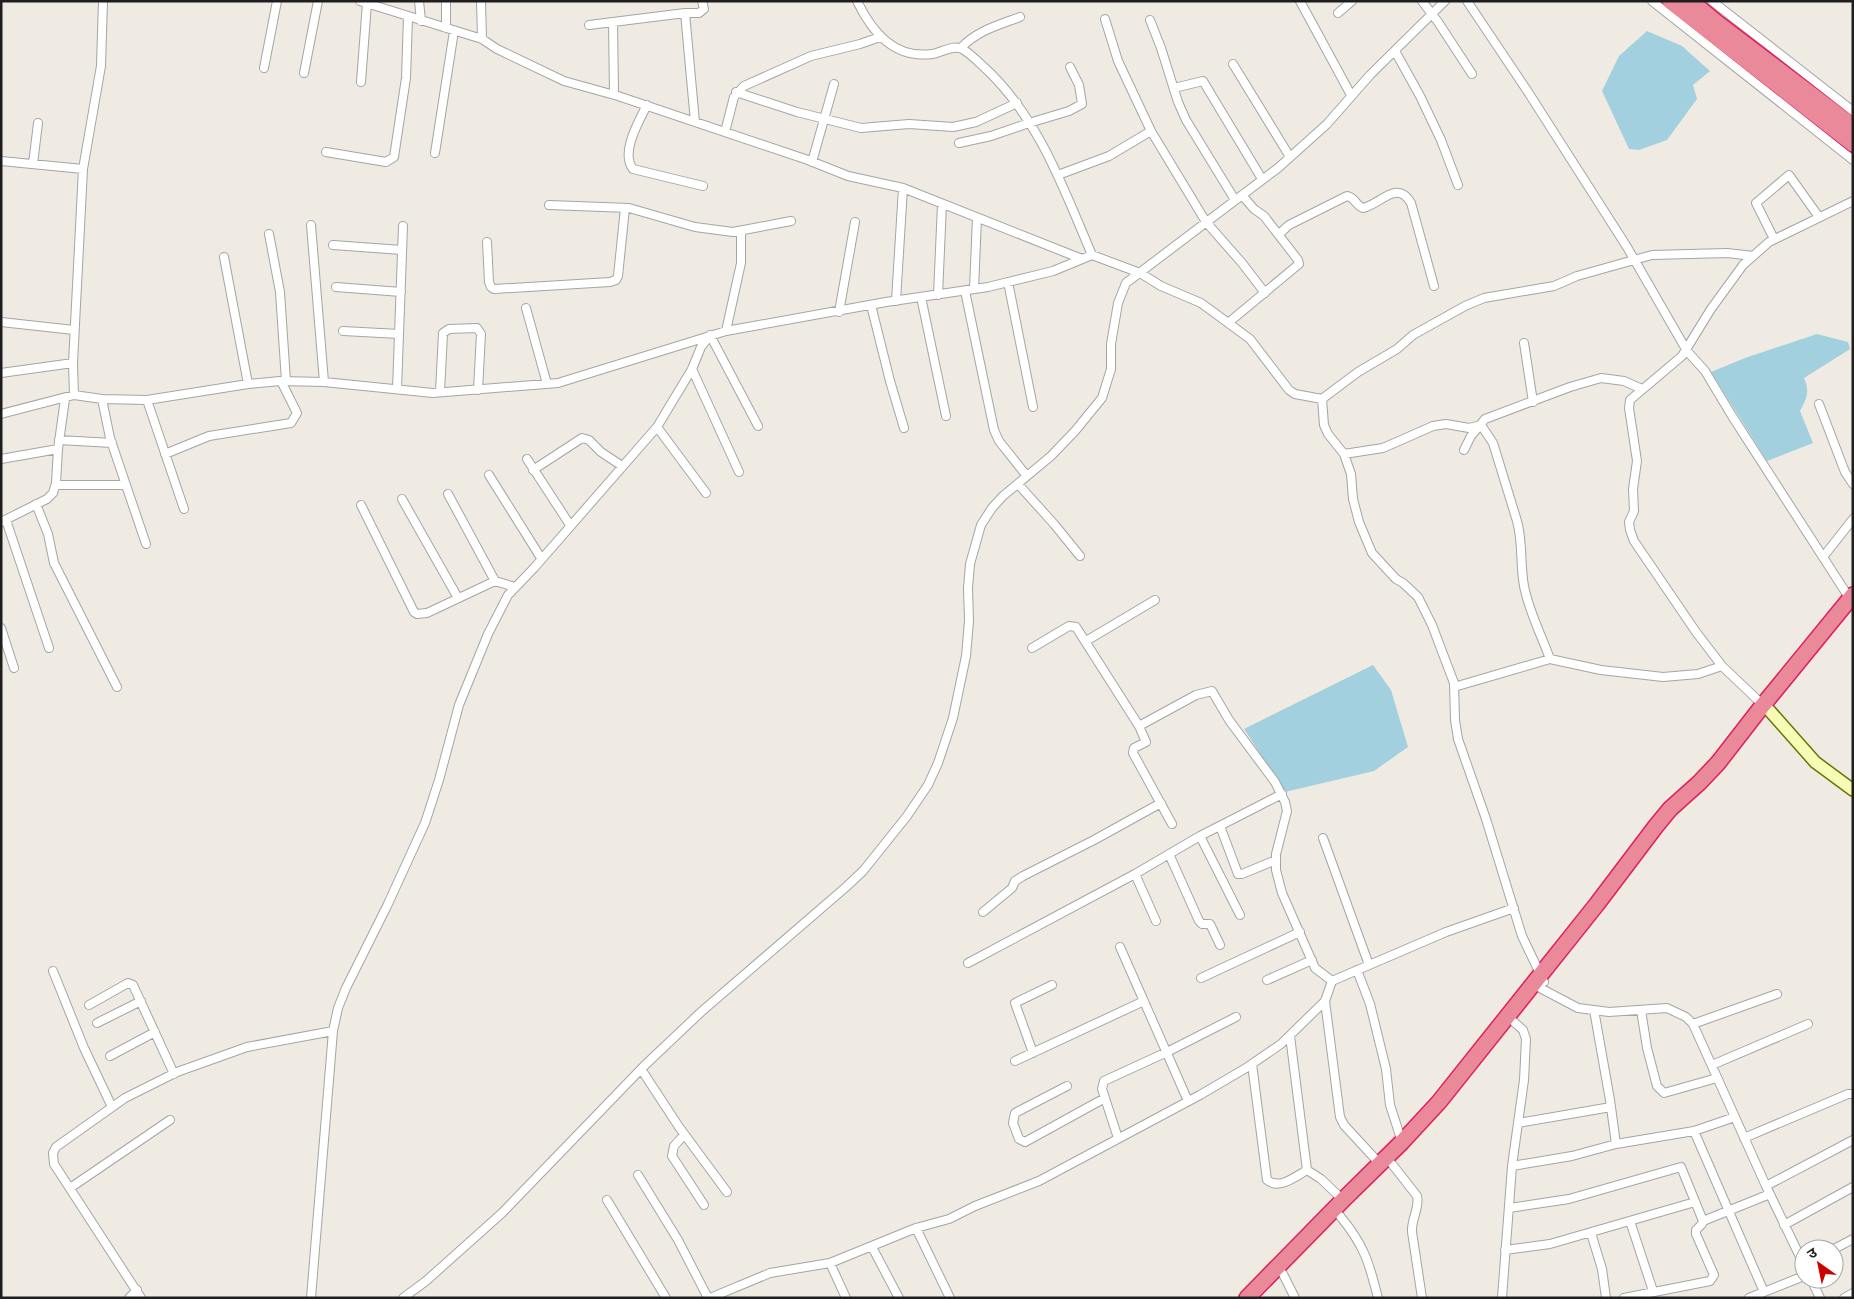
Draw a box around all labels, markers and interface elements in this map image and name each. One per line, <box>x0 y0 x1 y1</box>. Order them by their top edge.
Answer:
north arrow <box>1794 1239 1844 1289</box>
text: उ <box>1804 1243 1821 1263</box>

